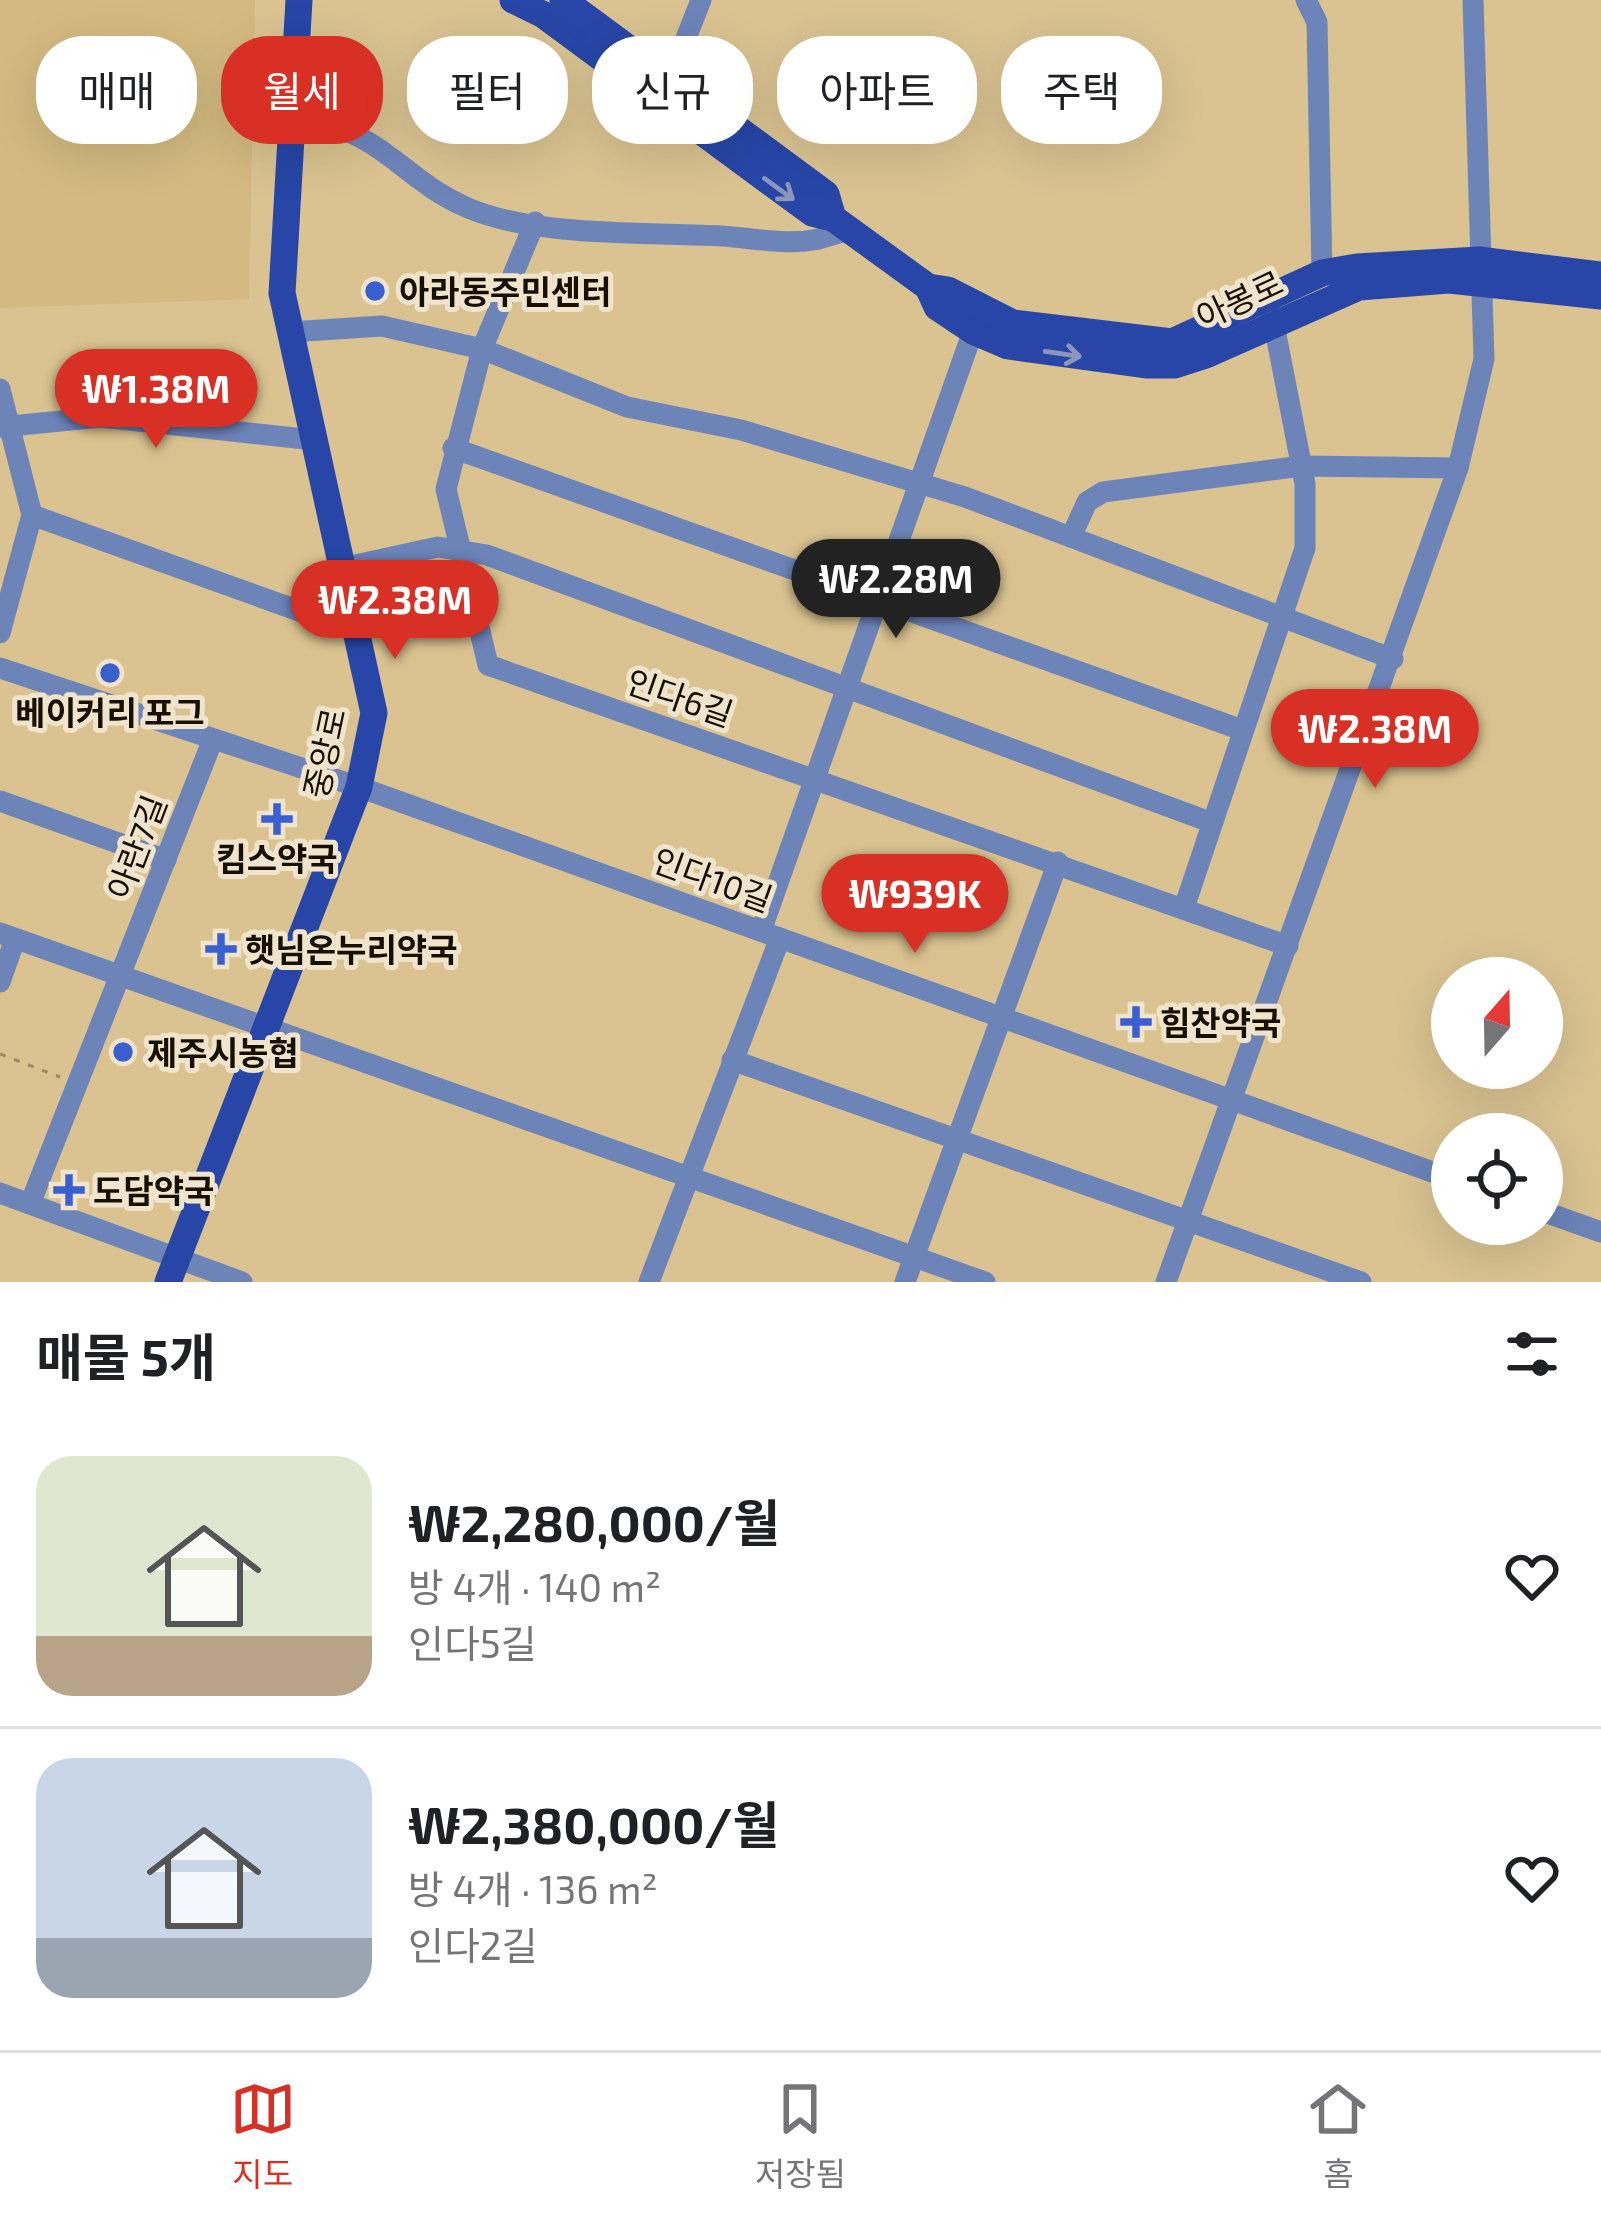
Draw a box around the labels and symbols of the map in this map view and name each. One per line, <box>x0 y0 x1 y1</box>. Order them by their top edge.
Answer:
one-way arrow <box>762 176 795 202</box>
street label: 아봉로 <box>1189 262 1289 336</box>
place label: 아라동주민센터 <box>399 271 612 311</box>
marker: 아라동주민센터 <box>362 278 388 304</box>
one-way arrow <box>1043 343 1082 366</box>
pin: ₩1.38M <box>58 349 254 451</box>
pin: ₩2.28M <box>798 539 994 641</box>
pin: ₩2.38M <box>297 560 493 662</box>
marker: 베이커리 포그 <box>97 660 123 686</box>
street label: 인다6길 <box>621 660 739 734</box>
pin: ₩2.38M <box>1277 689 1473 791</box>
place label: 베이커리 포그 <box>15 692 205 732</box>
street label: 중앙로 <box>295 704 353 802</box>
street label: 아란7길 <box>98 789 174 905</box>
marker: 킴스약국 <box>264 806 290 832</box>
place label: 킴스약국 <box>216 838 338 878</box>
street label: 인다10길 <box>648 839 778 919</box>
pin: ₩939K <box>831 854 999 956</box>
place label: 햇님온누리약국 <box>245 929 458 969</box>
marker: 햇님온누리약국 <box>208 936 234 962</box>
north arrow <box>1431 957 1563 1089</box>
place label: 힘찬약국 <box>1160 1002 1281 1042</box>
marker: 힘찬약국 <box>1123 1009 1149 1035</box>
place label: 제주시농협 <box>147 1032 299 1072</box>
marker: 제주시농협 <box>110 1039 136 1065</box>
place label: 도담약국 <box>93 1170 214 1210</box>
marker: 도담약국 <box>56 1177 82 1203</box>

